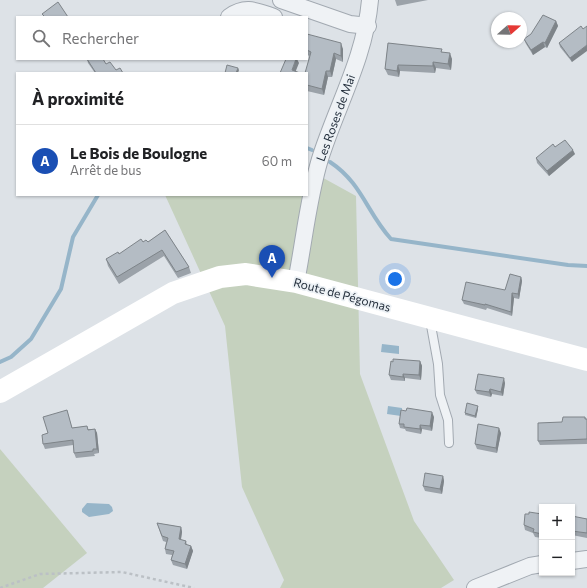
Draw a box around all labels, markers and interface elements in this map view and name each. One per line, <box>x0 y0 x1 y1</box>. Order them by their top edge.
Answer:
north arrow <box>491 12 527 48</box>
search box <box>16 16 308 60</box>
icon: search <box>30 27 52 49</box>
text: Rechercher <box>62 29 139 47</box>
street label: Les Roses de Mai <box>313 72 357 163</box>
text: À proximité <box>32 88 124 109</box>
text: Le Bois de Boulogne <box>70 144 207 162</box>
text: A <box>40 153 50 169</box>
text: 60 m <box>262 153 292 169</box>
text: Arrêt de bus <box>70 162 141 178</box>
pin: A <box>259 245 285 278</box>
your location <box>385 269 405 289</box>
street label: Route de Pégomas <box>292 274 392 314</box>
map controls <box>539 504 575 576</box>
button: + <box>539 504 575 540</box>
button: − <box>539 540 575 576</box>

